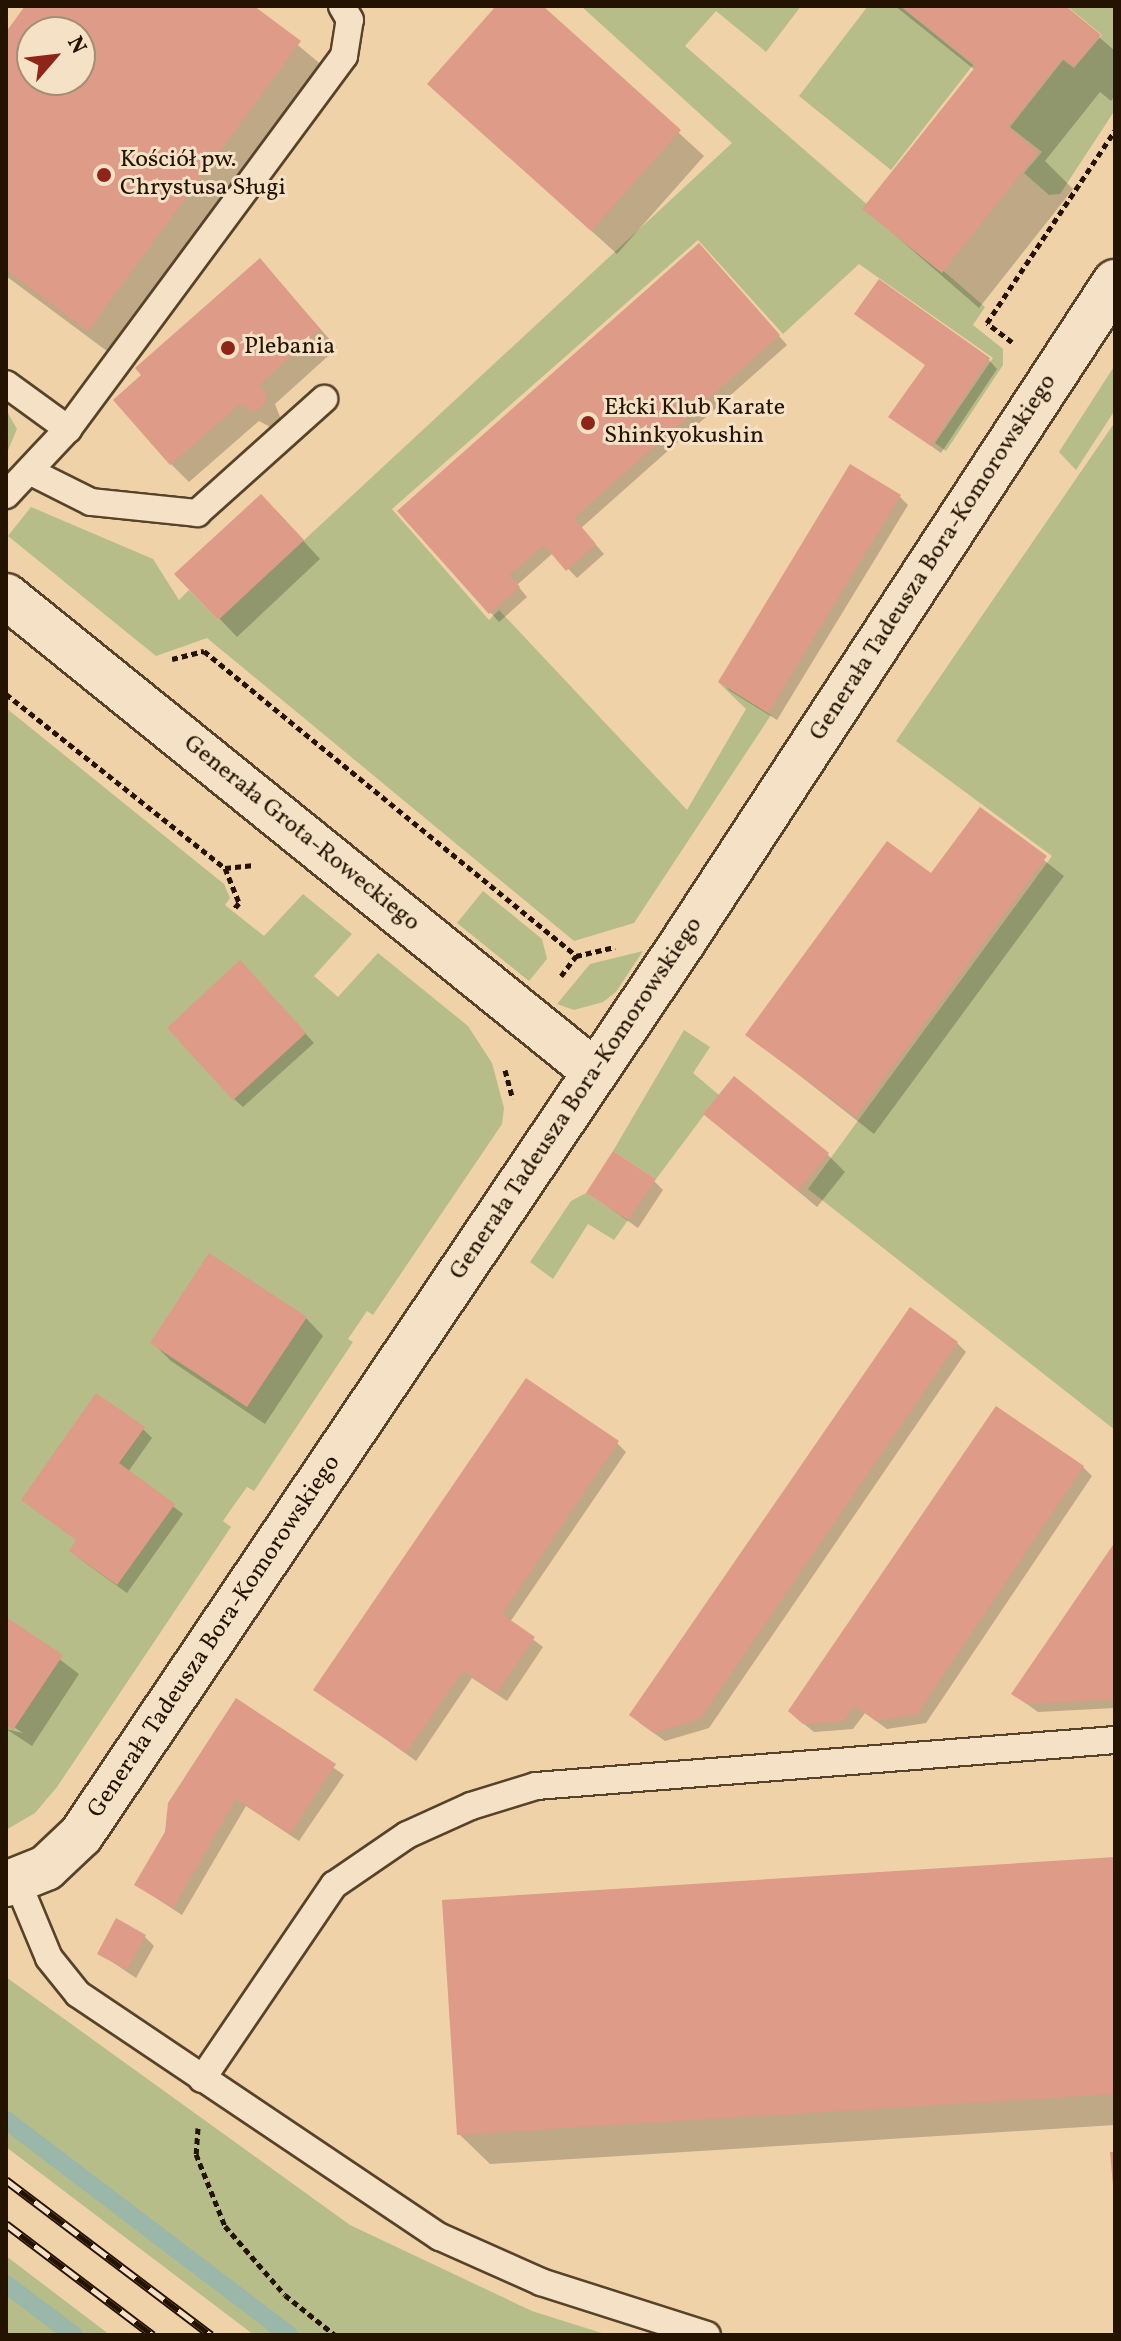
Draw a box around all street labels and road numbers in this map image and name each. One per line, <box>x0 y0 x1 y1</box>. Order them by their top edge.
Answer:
street label: Generała Tadeusza Bora-Komorowskiego <box>804 369 1064 747</box>
street label: Generała Grota-Roweckiego <box>177 730 425 938</box>
street label: Generała Tadeusza Bora-Komorowskiego <box>444 912 710 1286</box>
street label: Generała Tadeusza Bora-Komorowskiego <box>82 1450 348 1824</box>

